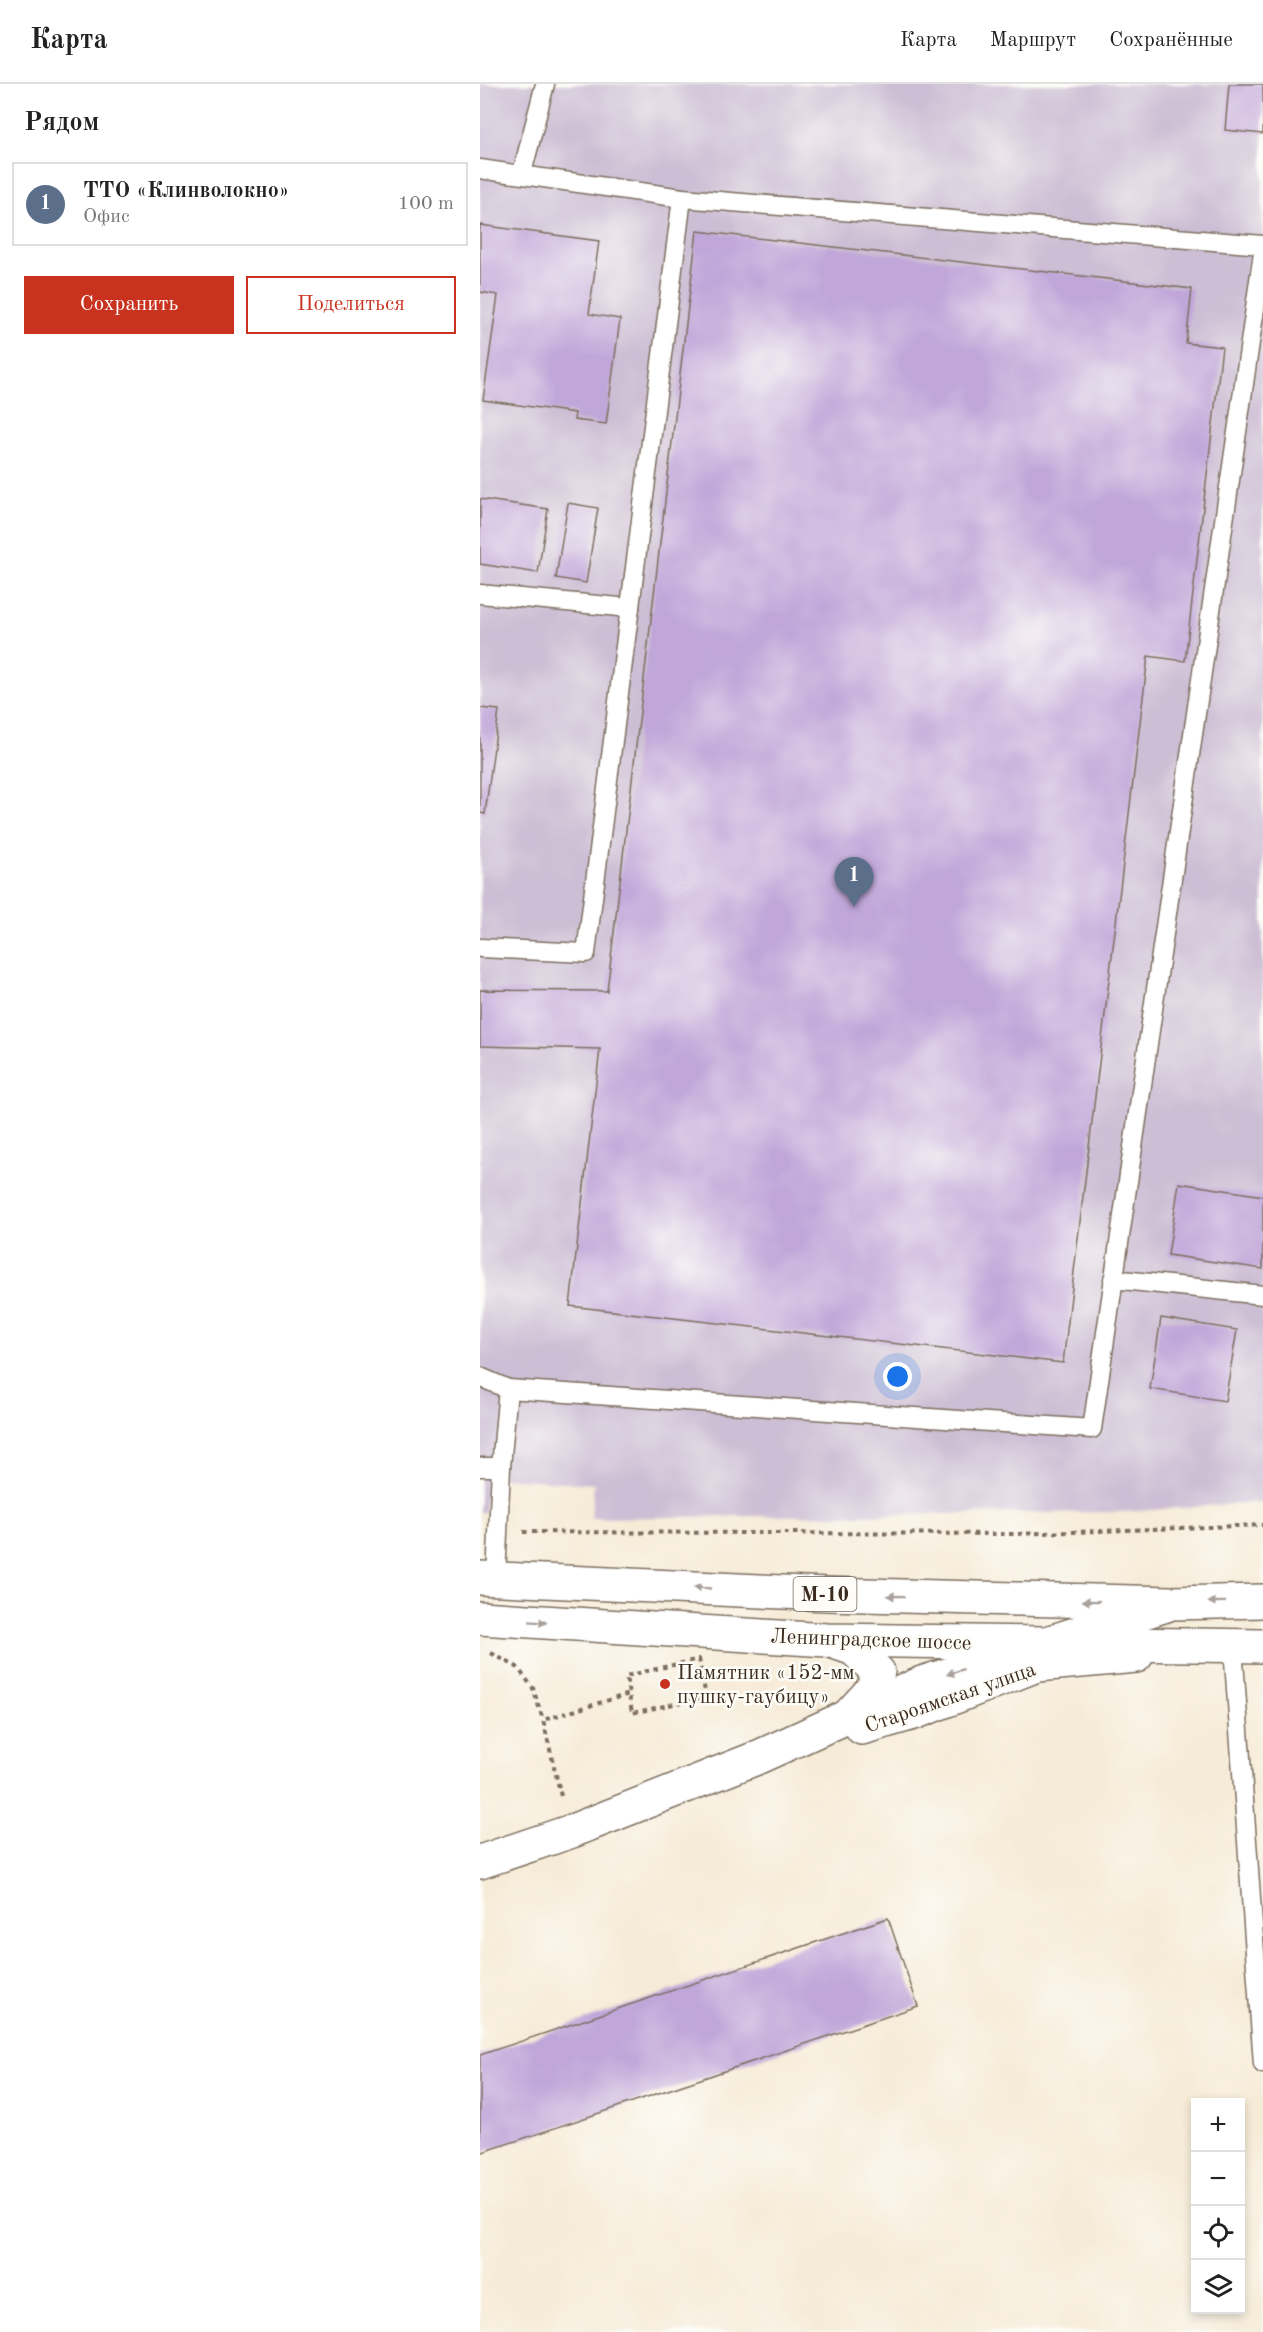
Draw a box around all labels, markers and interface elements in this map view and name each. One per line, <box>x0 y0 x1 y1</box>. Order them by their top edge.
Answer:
text: Карта <box>30 27 108 55</box>
text: Карта <box>900 30 957 51</box>
text: Маршрут <box>990 30 1076 51</box>
text: Сохранённые <box>1109 30 1233 51</box>
text: Рядом <box>24 110 99 136</box>
text: ТТО «Клинволокно» <box>83 180 289 202</box>
text: 1 <box>40 194 51 214</box>
text: 100 m <box>398 194 454 214</box>
text: Офис <box>83 207 130 227</box>
button: Сохранить <box>24 276 234 334</box>
button: Поделиться <box>246 276 456 334</box>
pin: 1 <box>834 858 874 907</box>
your location <box>883 1362 912 1391</box>
road number: М-10 <box>794 1577 856 1611</box>
one-way arrow <box>692 1583 711 1592</box>
one-way arrow <box>887 1591 906 1601</box>
one-way arrow <box>1082 1596 1101 1606</box>
one-way arrow <box>1207 1597 1226 1607</box>
one-way arrow <box>529 1617 548 1626</box>
street label: Ленинградское шоссе <box>770 1626 972 1655</box>
street label: Староямская улица <box>862 1659 1039 1738</box>
place label: Памятник «152-мм пушку-гаубицу» <box>677 1663 855 1708</box>
one-way arrow <box>946 1668 964 1677</box>
marker: Памятник «152-мм пушку-гаубицу» <box>658 1677 672 1691</box>
map controls <box>1191 2098 1245 2314</box>
button: + <box>1191 2098 1245 2152</box>
button: − <box>1191 2152 1245 2206</box>
button: locate <box>1191 2206 1245 2260</box>
button: layers <box>1191 2260 1245 2314</box>

